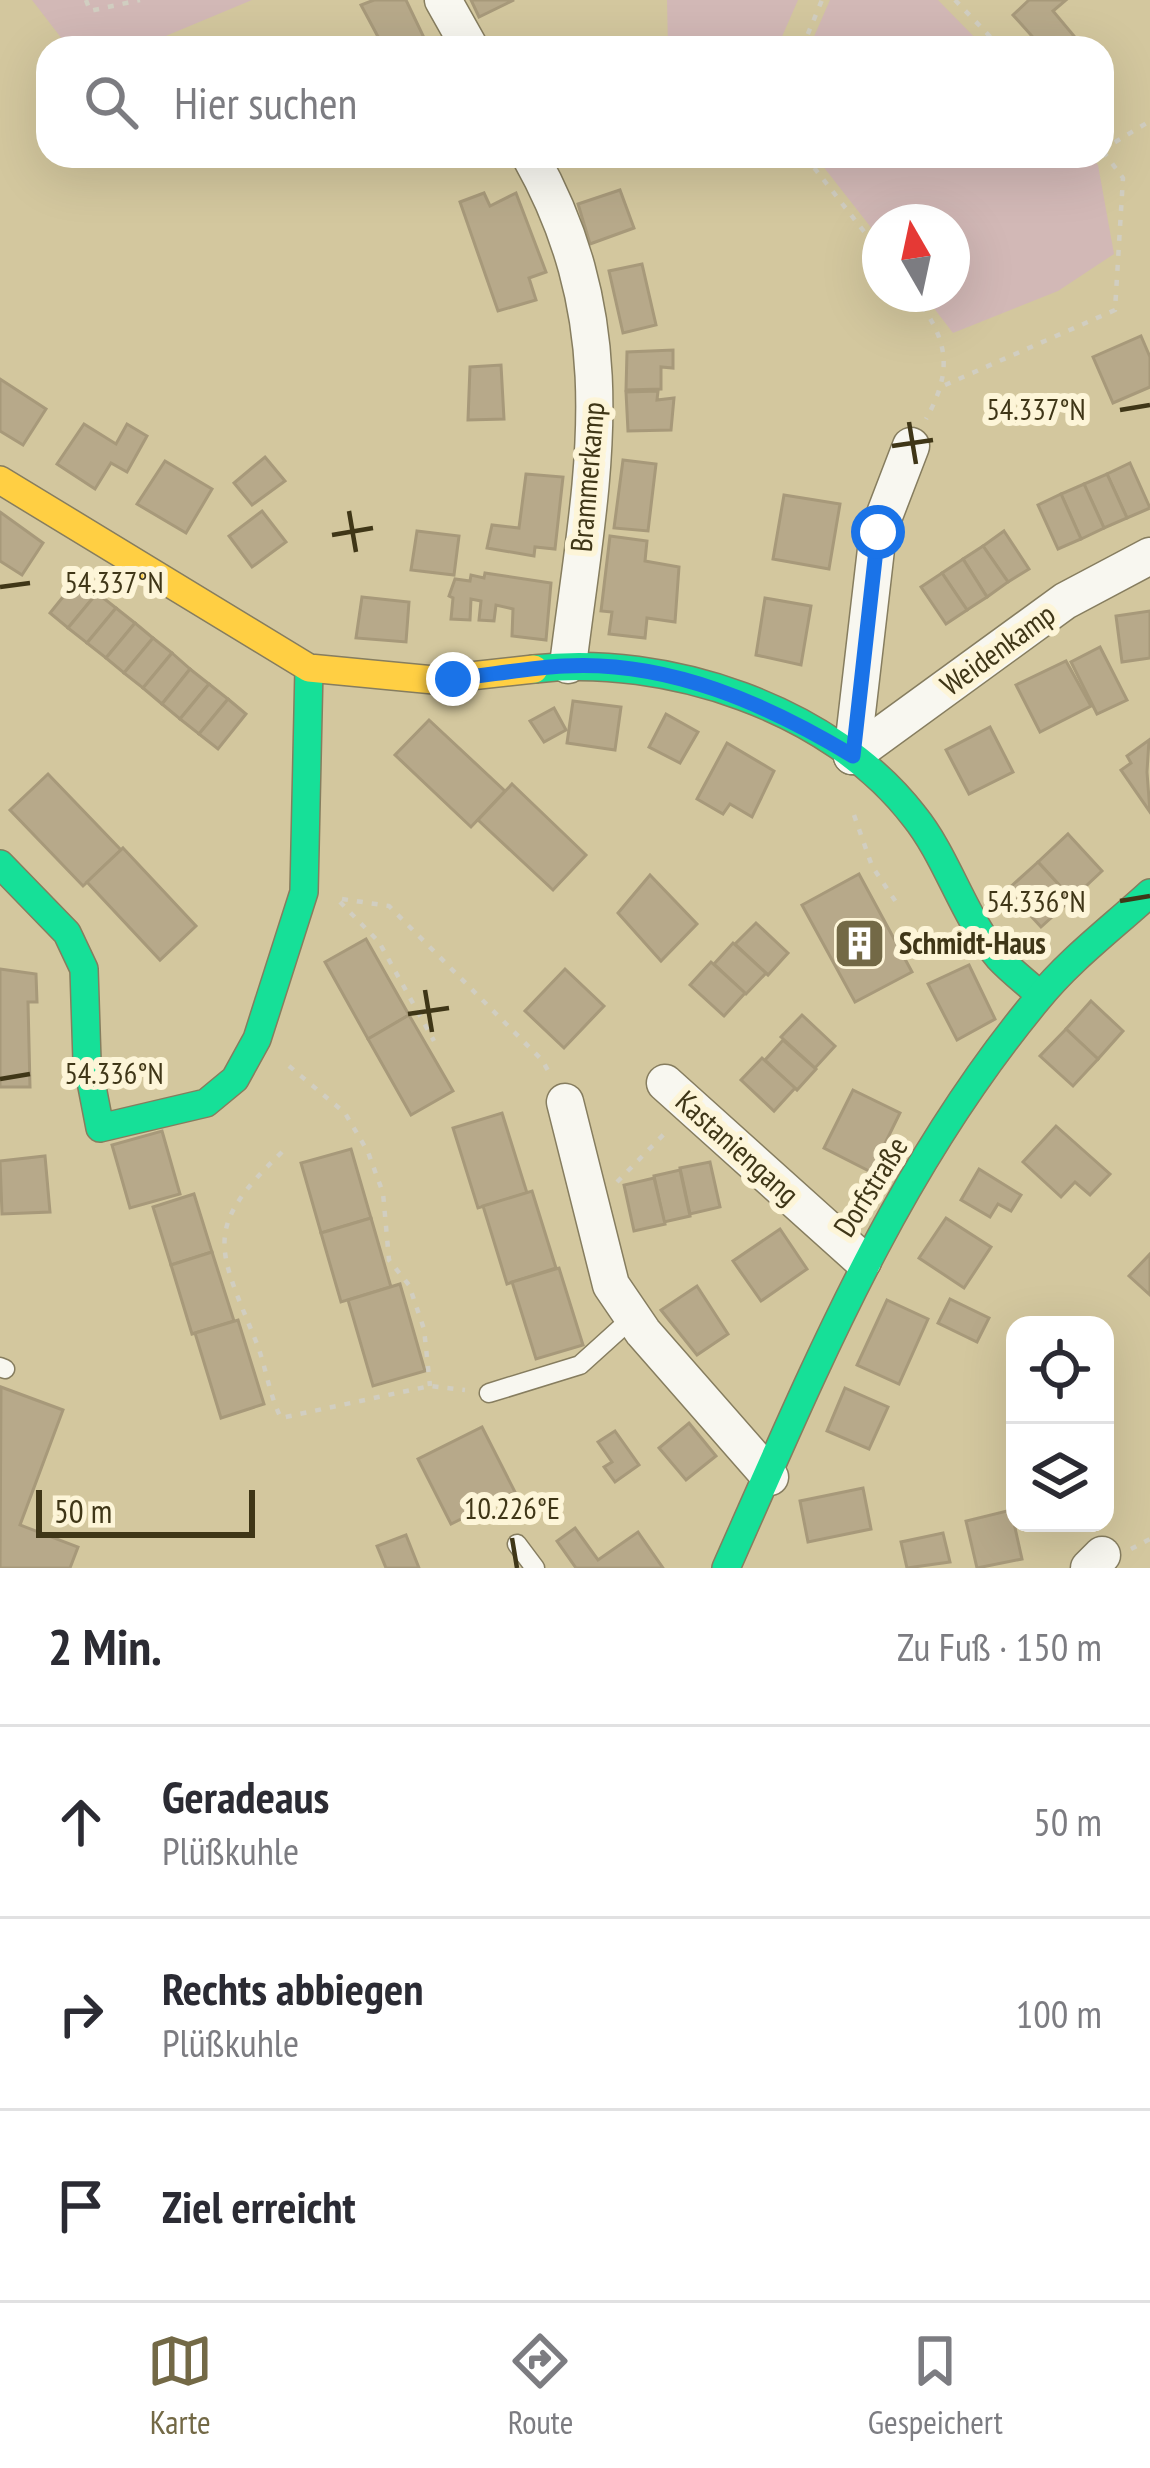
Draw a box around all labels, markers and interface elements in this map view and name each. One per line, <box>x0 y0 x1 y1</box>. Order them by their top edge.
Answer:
search box <box>36 36 1114 168</box>
icon: search <box>78 69 144 135</box>
text: Hier suchen <box>174 73 357 131</box>
north arrow <box>862 204 970 312</box>
text: 54.337°N <box>986 389 1086 428</box>
street label: Brammerkamp <box>561 400 612 553</box>
route start <box>851 505 905 559</box>
text: 54.337°N <box>64 562 164 601</box>
street label: Weidenkamp <box>932 594 1062 704</box>
route end <box>426 652 480 706</box>
text: 54.336°N <box>986 881 1086 920</box>
building icon: Schmidt-Haus <box>832 916 888 972</box>
place label: Schmidt-Haus <box>899 923 1046 962</box>
text: 54.336°N <box>64 1053 164 1092</box>
street label: Kastaniengang <box>668 1081 808 1213</box>
street label: Dorfstraße <box>824 1129 915 1243</box>
map controls <box>1006 1316 1114 1532</box>
button: locate <box>1006 1316 1114 1424</box>
button: layers <box>1006 1424 1114 1532</box>
scale bar <box>36 1484 255 1537</box>
text: 10.226°E <box>464 1488 560 1527</box>
text: 50 m <box>54 1489 112 1532</box>
text: 2 Min. <box>48 1613 162 1679</box>
text: Zu Fuß · 150 m <box>897 1621 1102 1672</box>
text: Geradeaus <box>162 1767 329 1825</box>
icon: ahead <box>48 1789 114 1855</box>
text: 50 m <box>1033 1796 1102 1847</box>
text: Plüßkuhle <box>162 1825 299 1876</box>
text: Rechts abbiegen <box>162 1959 423 2017</box>
icon: right <box>48 1981 114 2047</box>
text: 100 m <box>1016 1988 1102 2039</box>
text: Plüßkuhle <box>162 2017 299 2068</box>
icon: arrive <box>48 2173 114 2239</box>
text: Ziel erreicht <box>162 2177 356 2235</box>
tab: Karte <box>147 2328 213 2443</box>
tab: Route <box>507 2328 573 2443</box>
tab: Gespeichert <box>868 2328 1003 2443</box>

